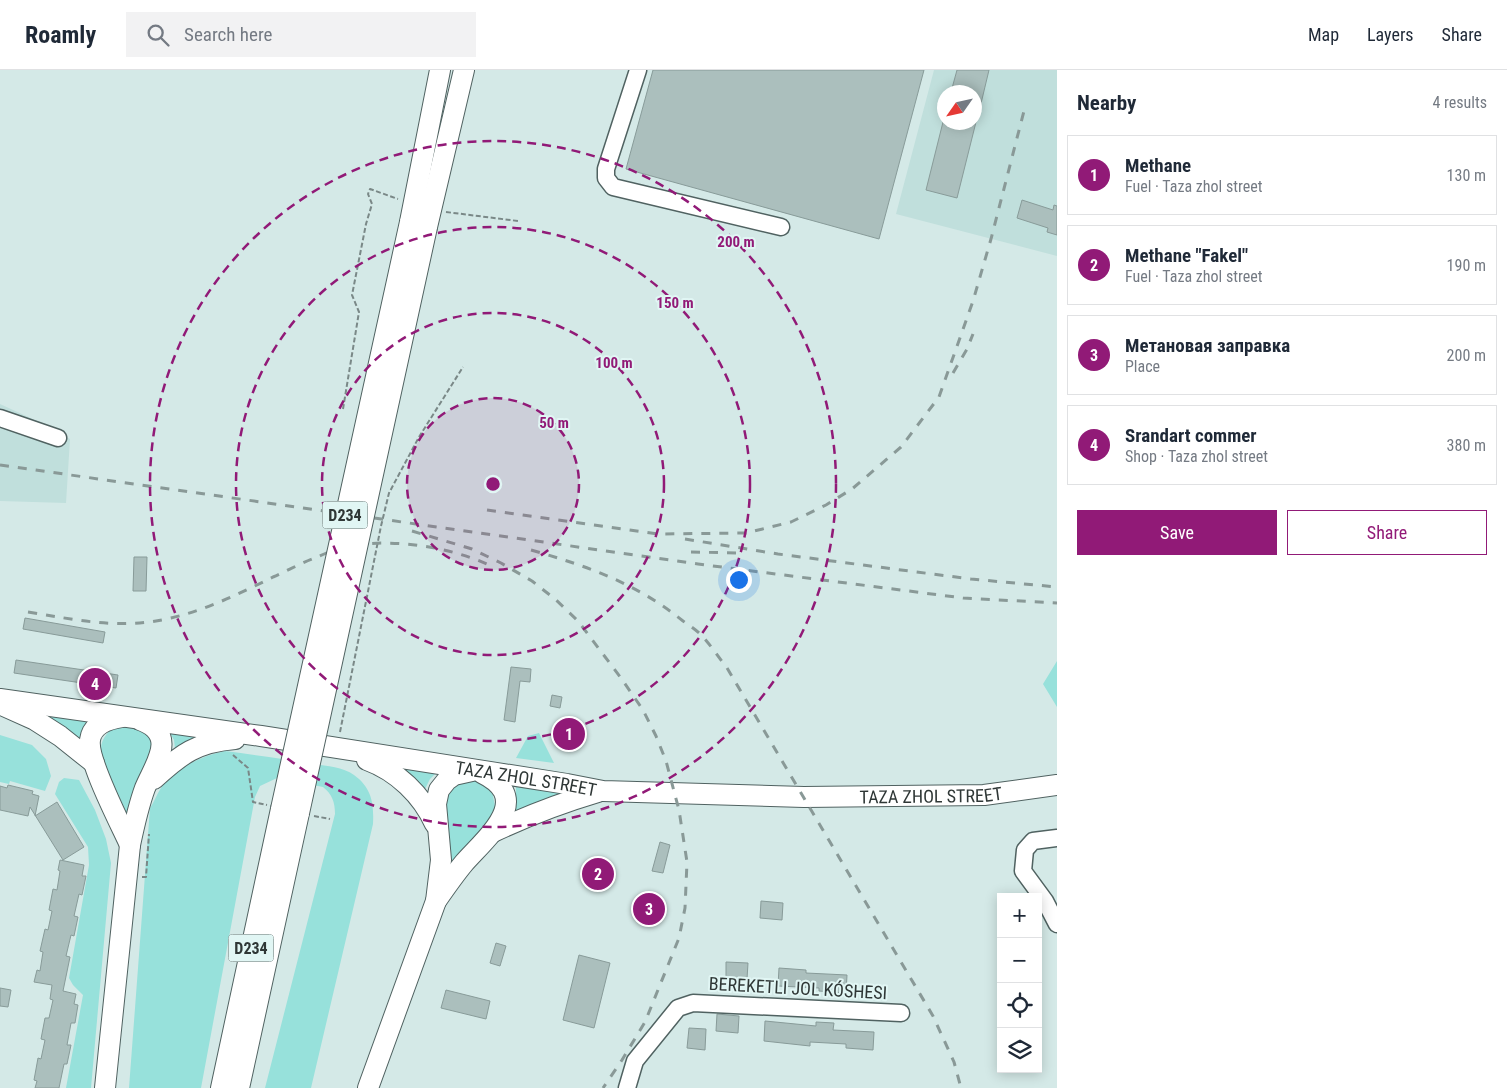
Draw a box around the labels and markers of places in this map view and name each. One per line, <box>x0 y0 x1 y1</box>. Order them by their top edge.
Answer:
centre of rings <box>484 475 502 493</box>
pin: 4 <box>79 665 111 703</box>
pin: 1 <box>553 715 585 753</box>
pin: 2 <box>582 855 614 893</box>
pin: 3 <box>633 890 665 928</box>

